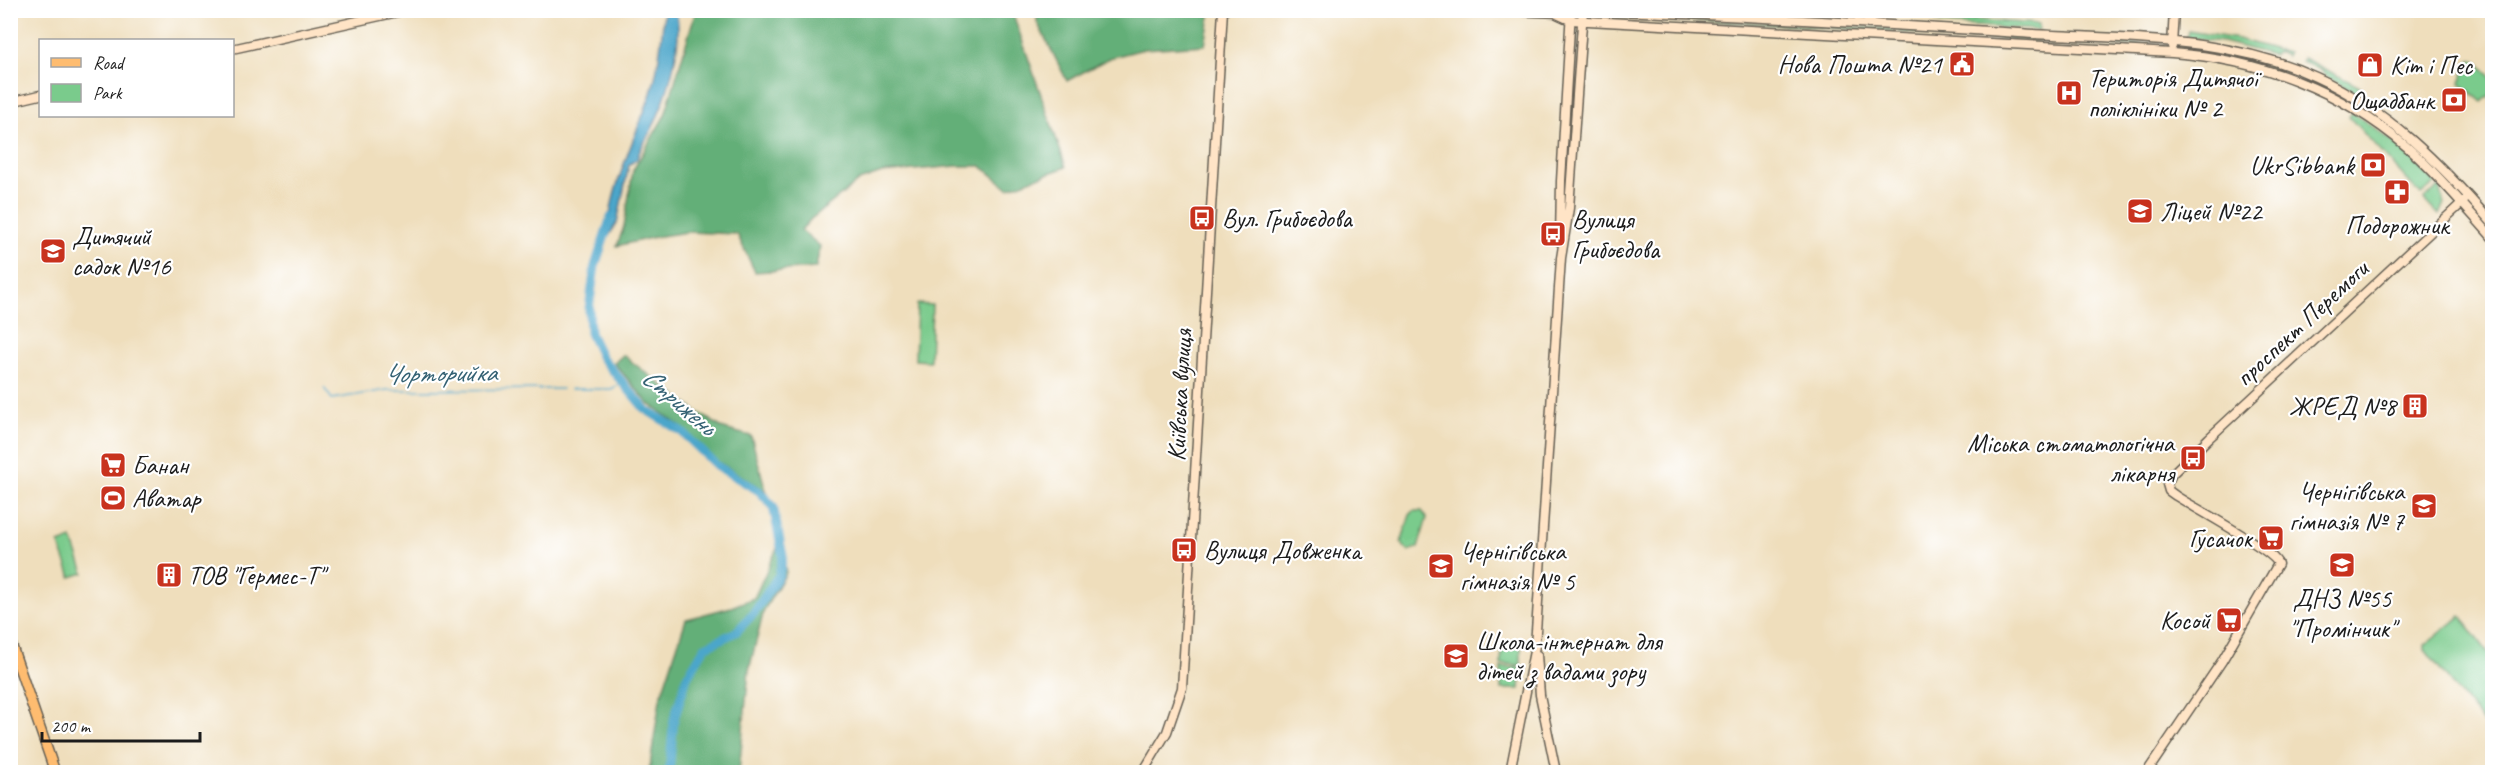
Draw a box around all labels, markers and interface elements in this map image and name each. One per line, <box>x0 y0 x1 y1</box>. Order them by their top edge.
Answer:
legend <box>39 39 234 117</box>
place label: Нова Пошта №21 <box>1778 48 1943 81</box>
public building icon: Нова Пошта №21 <box>1947 49 1977 79</box>
place label: Кіт і Пес <box>2390 49 2474 82</box>
shop icon: Кіт і Пес <box>2355 50 2385 80</box>
text: Road <box>93 52 126 74</box>
place label: Територія Дитячої поліклініки № 2 <box>2088 62 2263 125</box>
hospital icon: Територія Дитячої поліклініки № 2 <box>2054 78 2084 108</box>
text: Park <box>93 82 123 104</box>
place label: Ощадбанк <box>2350 84 2437 117</box>
bank icon: Ощадбанк <box>2439 85 2469 115</box>
place label: UkrSibbank <box>2250 149 2357 182</box>
bank icon: UkrSibbank <box>2358 150 2388 180</box>
pharmacy icon: Подорожник <box>2382 177 2412 207</box>
place label: Ліцей №22 <box>2160 195 2264 228</box>
school or university icon: Ліцей №22 <box>2125 196 2155 226</box>
place label: Вул. Грибоєдова <box>1222 202 1353 235</box>
bus stop icon: Вул. Грибоєдова <box>1187 203 1217 233</box>
place label: Вулиця Грибоєдова <box>1572 203 1661 266</box>
place label: Подорожник <box>2345 209 2451 242</box>
bus stop icon: Вулиця Грибоєдова <box>1538 219 1568 249</box>
place label: Дитячий садок №16 <box>72 220 172 283</box>
school or university icon: Дитячий садок №16 <box>38 236 68 266</box>
street label: проспект Перемоги <box>2228 251 2377 394</box>
street label: Київська вулиця <box>1160 327 1200 462</box>
water label: Чорторийка <box>383 355 499 391</box>
water label: Стрижень <box>635 360 726 445</box>
place label: ЖРЕД №8 <box>2289 390 2398 423</box>
building icon: ЖРЕД №8 <box>2400 391 2430 421</box>
place label: Міська стоматологічна лікарня <box>1967 427 2176 490</box>
bus stop icon: Міська стоматологічна лікарня <box>2178 443 2208 473</box>
place label: Банан <box>132 449 190 482</box>
supermarket icon: Банан <box>98 450 128 480</box>
place label: Чернігівська гімназія № 7 <box>2289 475 2406 538</box>
place label: Аватар <box>132 482 203 515</box>
sports icon: Аватар <box>98 483 128 513</box>
school or university icon: Чернігівська гімназія № 7 <box>2409 491 2439 521</box>
place label: Гусачок <box>2189 522 2254 555</box>
supermarket icon: Гусачок <box>2256 523 2286 553</box>
place label: Вулиця Довженка <box>1204 534 1363 567</box>
bus stop icon: Вулиця Довженка <box>1169 535 1199 565</box>
place label: Чернігівська гімназія № 5 <box>1460 535 1576 598</box>
school or university icon: ДНЗ №55 "Промінчик" <box>2327 550 2357 580</box>
school or university icon: Чернігівська гімназія № 5 <box>1426 551 1456 581</box>
place label: ТОВ "Гермес-Т" <box>188 559 329 592</box>
building icon: ТОВ "Гермес-Т" <box>154 560 184 590</box>
place label: ДНЗ №55 "Промінчик" <box>2289 582 2400 645</box>
place label: Косой <box>2160 604 2212 637</box>
supermarket icon: Косой <box>2214 605 2244 635</box>
place label: Школа-інтернат для дітей з вадами зору <box>1476 625 1664 689</box>
school or university icon: Школа-інтернат для дітей з вадами зору <box>1441 641 1471 671</box>
scale bar <box>42 705 200 743</box>
text: 200 m <box>51 715 92 737</box>

